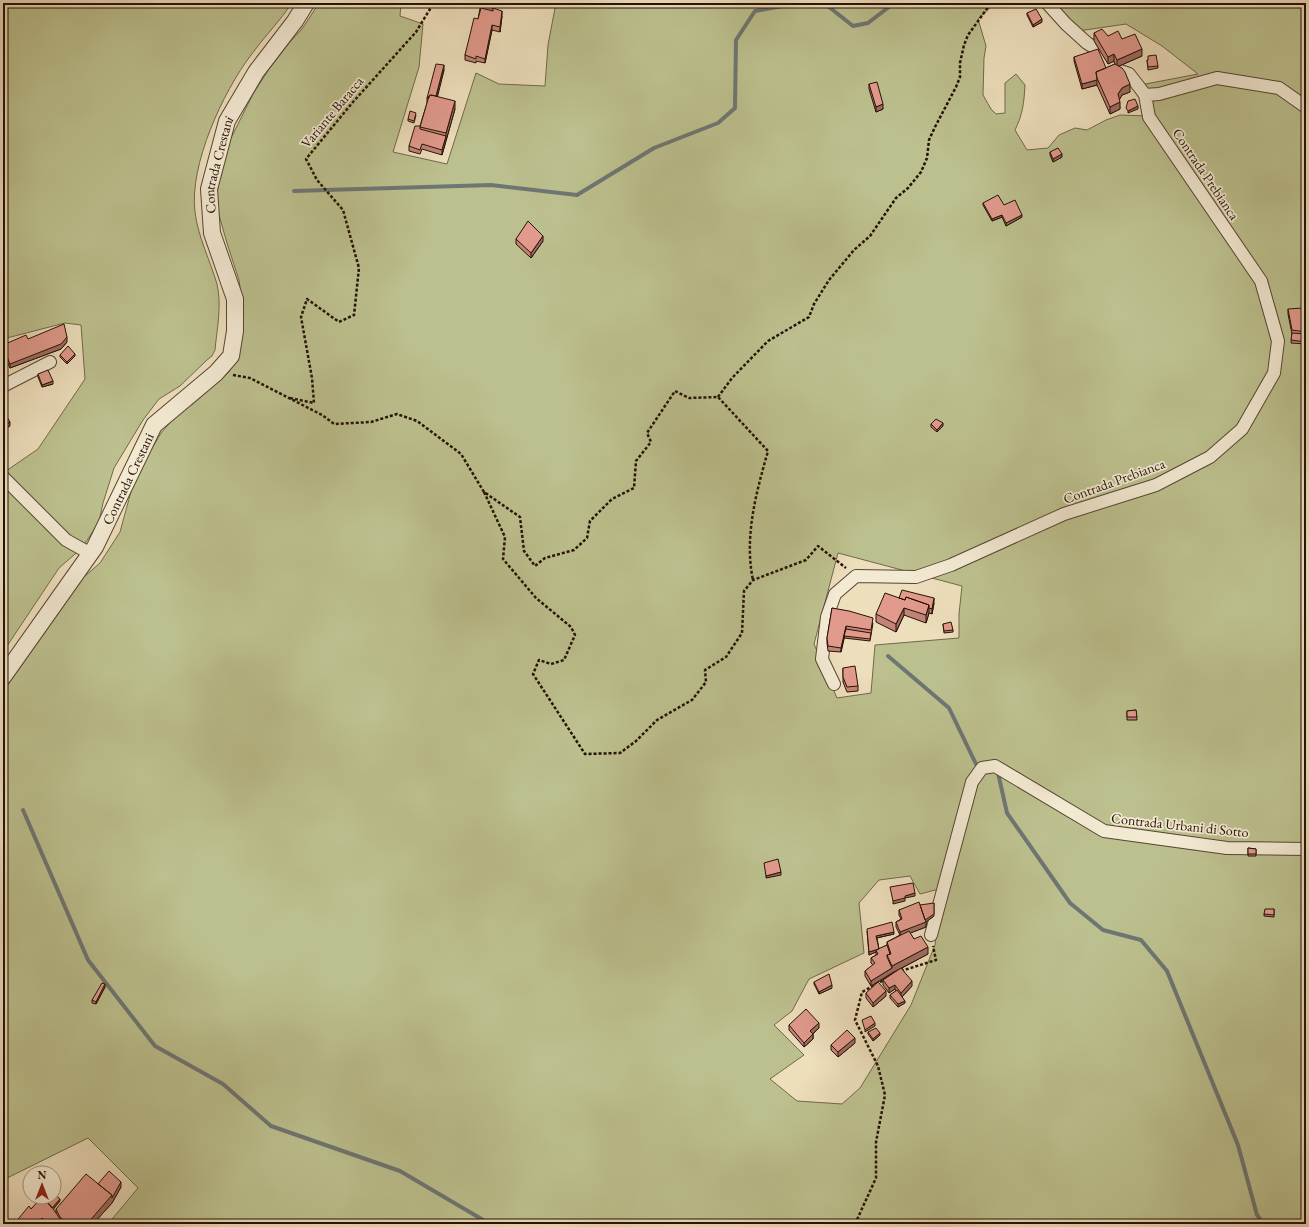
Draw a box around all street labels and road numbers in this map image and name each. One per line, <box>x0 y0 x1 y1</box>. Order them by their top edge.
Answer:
street label: Variante Baracca <box>297 72 367 151</box>
street label: Contrada Crestani <box>200 112 238 214</box>
street label: Contrada Prebianca <box>1169 125 1244 224</box>
street label: Contrada Crestani <box>98 429 158 528</box>
street label: Contrada Prebianca <box>1061 454 1168 508</box>
street label: Contrada Urbani di Sotto <box>1110 809 1250 841</box>

